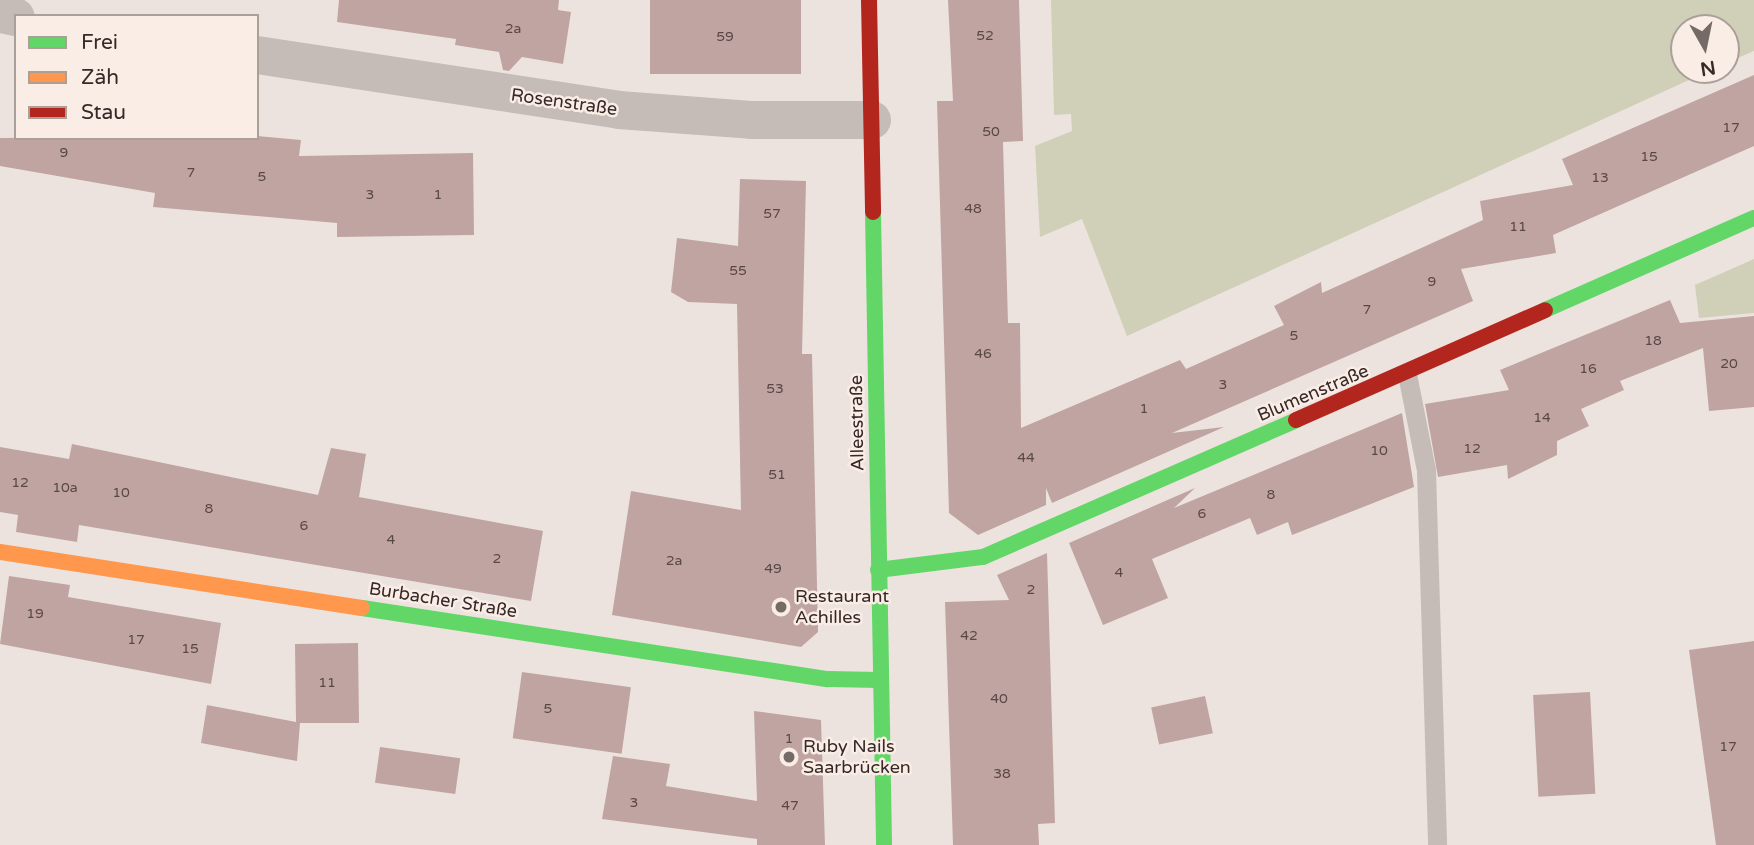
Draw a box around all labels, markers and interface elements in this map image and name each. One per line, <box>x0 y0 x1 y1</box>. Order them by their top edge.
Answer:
legend <box>14 14 259 140</box>
north arrow <box>1670 14 1740 84</box>
house number: 2a <box>505 21 521 37</box>
house number: 52 <box>976 28 994 44</box>
house number: 59 <box>716 29 734 45</box>
text: Frei <box>81 30 118 55</box>
text: N <box>1699 56 1717 80</box>
text: Zäh <box>81 65 119 90</box>
street label: Rosenstraße <box>509 84 619 120</box>
text: Stau <box>81 100 126 125</box>
house number: 17 <box>1722 120 1740 136</box>
house number: 50 <box>982 124 1000 140</box>
house number: 9 <box>60 145 68 161</box>
house number: 15 <box>1640 149 1658 165</box>
house number: 7 <box>187 165 195 181</box>
house number: 5 <box>258 169 266 185</box>
house number: 13 <box>1591 170 1609 186</box>
house number: 3 <box>366 187 374 203</box>
house number: 1 <box>434 187 442 203</box>
house number: 48 <box>964 201 982 217</box>
house number: 57 <box>763 206 781 222</box>
house number: 11 <box>1509 219 1527 235</box>
house number: 55 <box>729 263 747 279</box>
house number: 9 <box>1428 274 1436 290</box>
house number: 7 <box>1363 302 1371 318</box>
house number: 5 <box>1290 328 1298 344</box>
house number: 18 <box>1644 333 1662 349</box>
house number: 46 <box>974 346 992 362</box>
house number: 20 <box>1720 356 1738 372</box>
street label: Blumenstraße <box>1254 360 1372 426</box>
house number: 16 <box>1579 361 1597 377</box>
street label: Alleestraße <box>845 375 869 471</box>
house number: 3 <box>1219 377 1227 393</box>
house number: 53 <box>766 381 784 397</box>
house number: 1 <box>1140 401 1148 417</box>
house number: 14 <box>1533 410 1551 426</box>
house number: 12 <box>1463 441 1481 457</box>
house number: 10 <box>1370 443 1388 459</box>
house number: 44 <box>1017 450 1035 466</box>
house number: 51 <box>768 467 786 483</box>
house number: 12 <box>11 475 29 491</box>
house number: 10a <box>52 480 78 496</box>
house number: 10 <box>112 485 130 501</box>
house number: 8 <box>1267 487 1275 503</box>
house number: 8 <box>205 501 213 517</box>
house number: 6 <box>1198 506 1206 522</box>
house number: 6 <box>300 518 308 534</box>
house number: 4 <box>387 532 395 548</box>
house number: 2 <box>493 551 501 567</box>
house number: 2a <box>666 553 682 569</box>
house number: 49 <box>764 561 782 577</box>
house number: 4 <box>1115 565 1123 581</box>
street label: Burbacher Straße <box>367 578 519 622</box>
house number: 2 <box>1027 582 1035 598</box>
place label: Restaurant Achilles <box>795 586 889 628</box>
marker: Restaurant Achilles <box>773 599 789 615</box>
house number: 19 <box>26 606 44 622</box>
house number: 42 <box>960 628 978 644</box>
house number: 17 <box>127 632 145 648</box>
house number: 15 <box>181 641 199 657</box>
house number: 11 <box>318 675 336 691</box>
house number: 40 <box>990 691 1008 707</box>
house number: 5 <box>544 701 552 717</box>
house number: 1 <box>785 731 793 747</box>
place label: Ruby Nails Saarbrücken <box>803 736 911 778</box>
house number: 17 <box>1719 739 1737 755</box>
marker: Ruby Nails Saarbrücken <box>781 749 797 765</box>
house number: 38 <box>993 766 1011 782</box>
house number: 3 <box>630 795 638 811</box>
house number: 47 <box>781 798 799 814</box>

